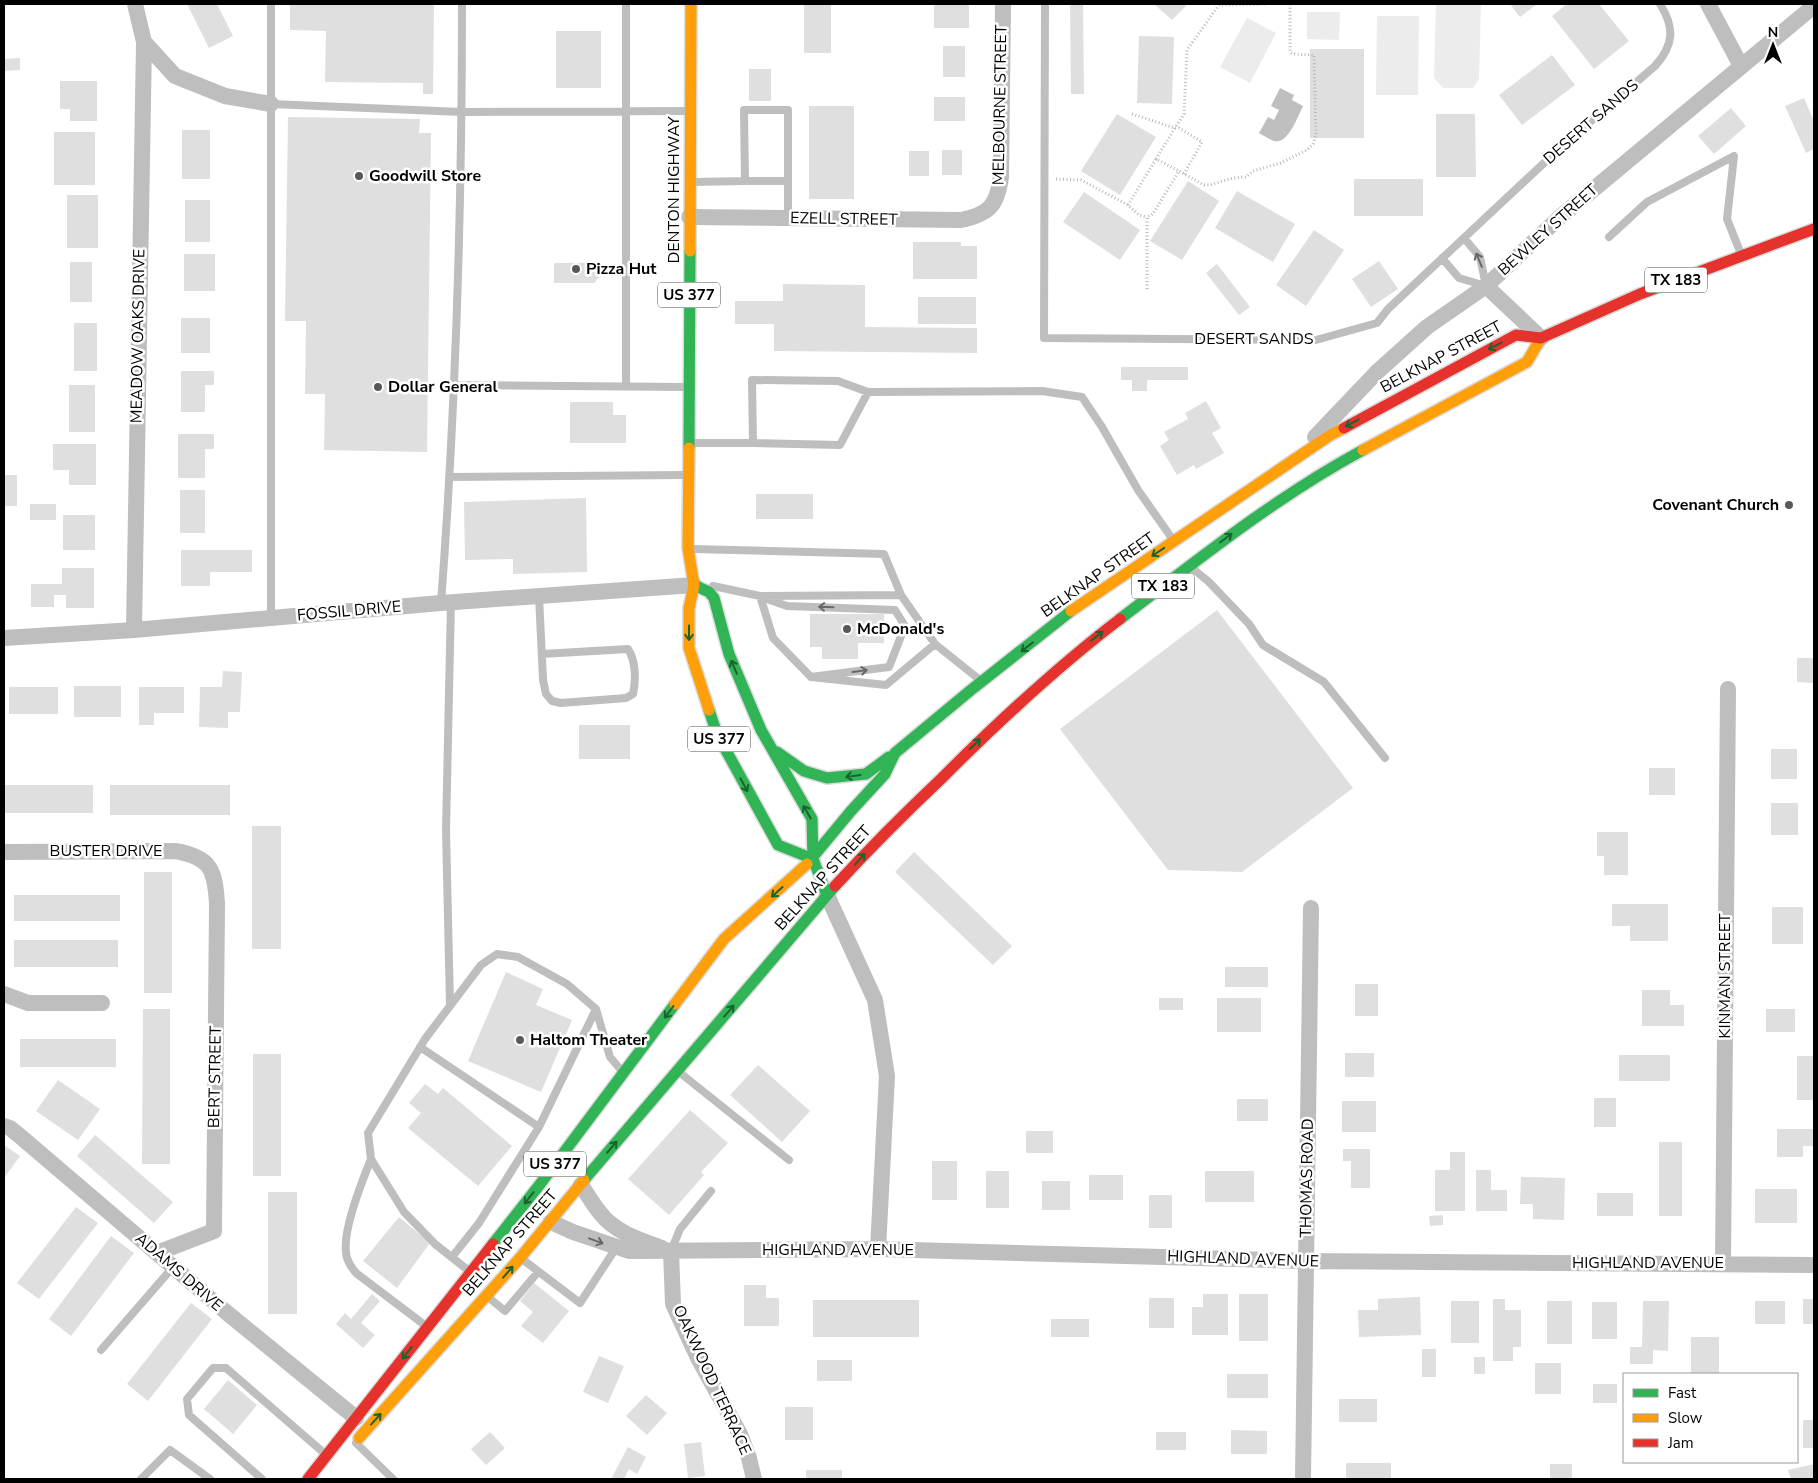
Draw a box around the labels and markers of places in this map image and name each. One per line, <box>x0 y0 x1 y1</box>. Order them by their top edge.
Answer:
place label: Goodwill Store <box>369 165 482 187</box>
marker: Goodwill Store <box>353 170 365 182</box>
place label: Pizza Hut <box>586 258 657 280</box>
marker: Pizza Hut <box>570 263 582 275</box>
place label: Dollar General <box>388 376 498 398</box>
marker: Dollar General <box>372 381 384 393</box>
place label: Covenant Church <box>1652 494 1779 516</box>
marker: Covenant Church <box>1783 499 1795 511</box>
place label: McDonald's <box>857 618 944 640</box>
marker: McDonald's <box>841 623 853 635</box>
place label: Haltom Theater <box>530 1029 648 1051</box>
marker: Haltom Theater <box>514 1034 526 1046</box>

